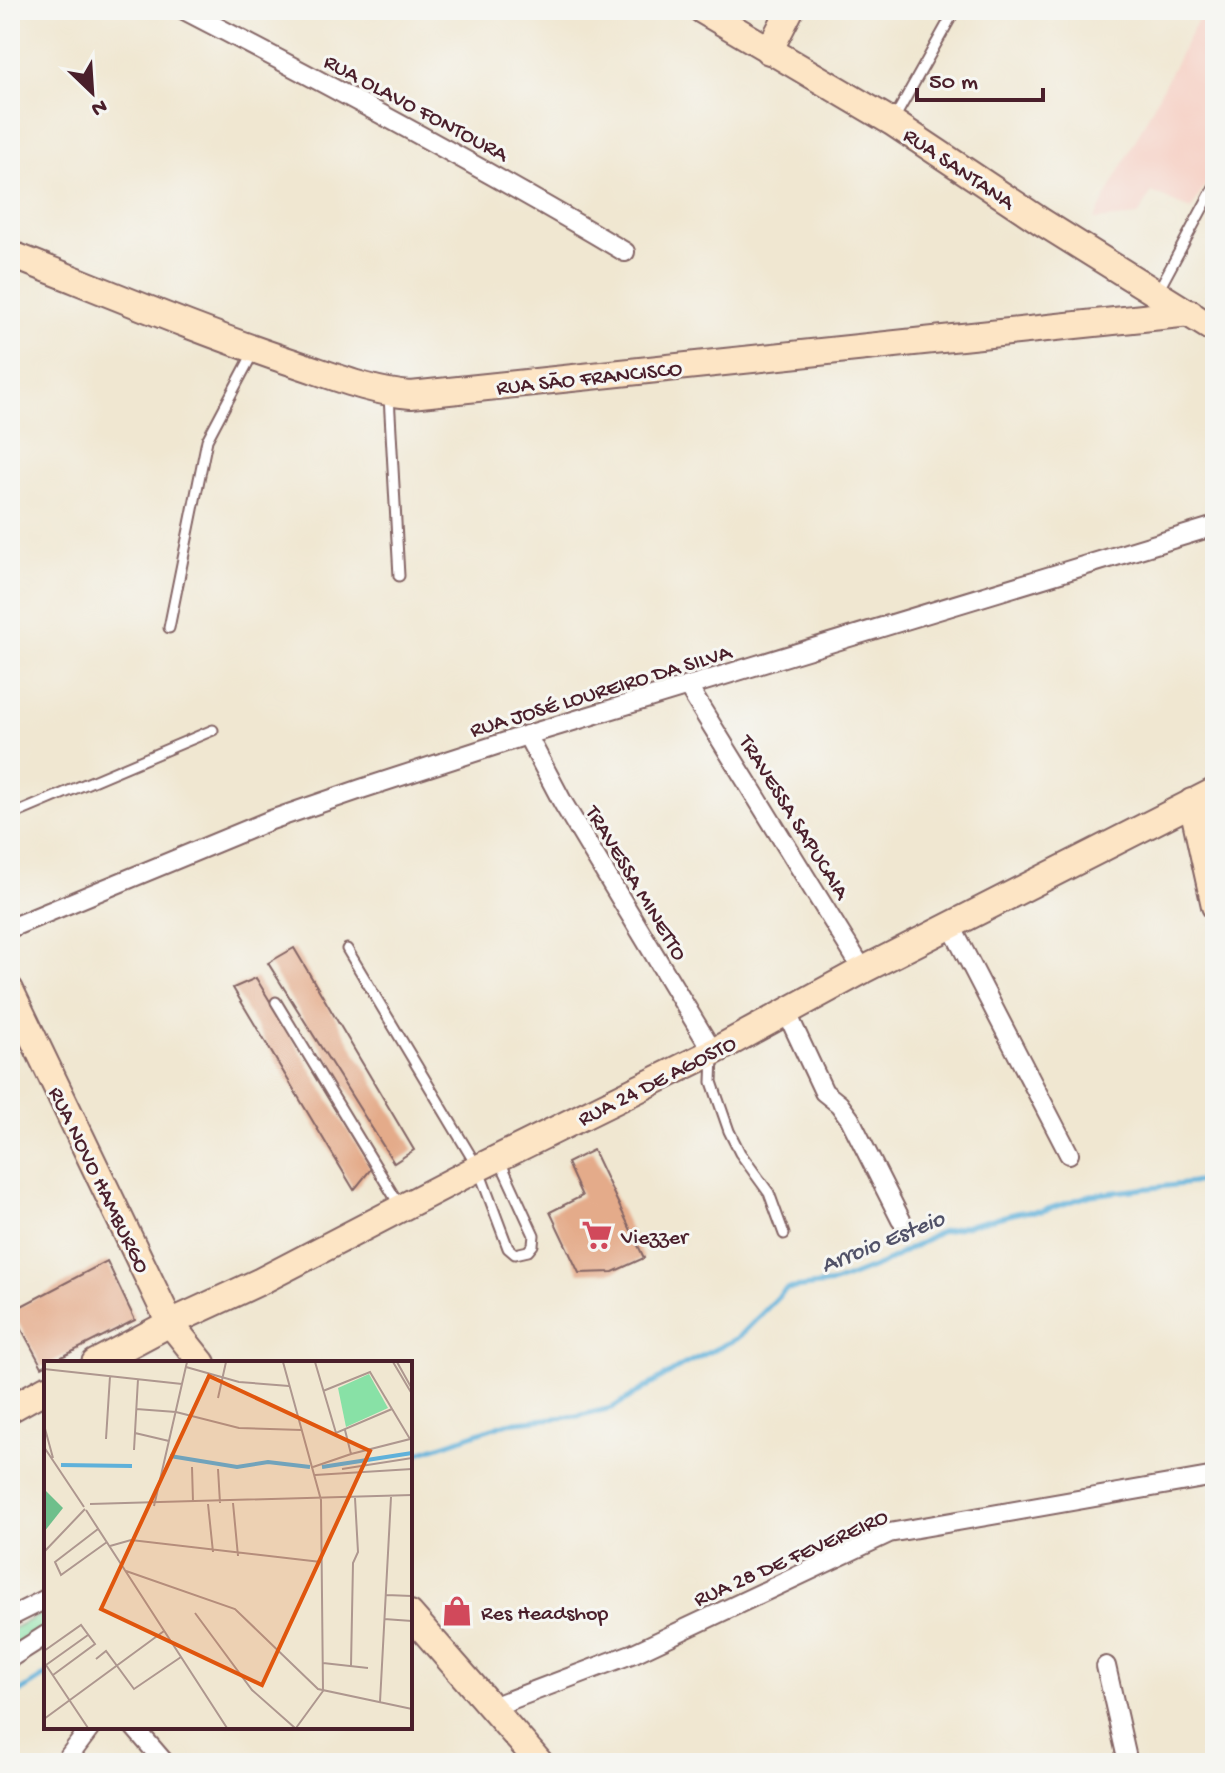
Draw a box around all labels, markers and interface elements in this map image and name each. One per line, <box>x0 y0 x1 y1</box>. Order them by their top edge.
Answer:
street label: RUA OLAVO FONTOURA <box>318 50 513 170</box>
north arrow <box>52 52 132 132</box>
scale bar <box>917 52 1043 102</box>
text: 50 m <box>929 69 978 98</box>
text: N <box>87 92 111 121</box>
street label: RUA SANTANA <box>897 124 1019 218</box>
street label: RUA SÃO FRANCISCO <box>495 357 684 403</box>
street label: RUA JOSÉ LOUREIRO DA SILVA <box>467 640 736 745</box>
street label: TRAVESSA SAPUCAIA <box>731 730 854 906</box>
street label: TRAVESSA MINETTO <box>577 800 691 966</box>
street label: RUA 24 DE AGOSTO <box>574 1031 741 1134</box>
street label: RUA NOVO HAMBURGO <box>41 1083 154 1278</box>
water label: Arroio Esteio <box>817 1205 951 1281</box>
supermarket icon: Viezzer <box>580 1218 614 1252</box>
place label: Viezzer <box>620 1226 690 1252</box>
inset map <box>44 1361 412 1729</box>
street label: RUA 28 DE FEVEREIRO <box>690 1505 893 1614</box>
shop icon: Res Headshop <box>440 1594 474 1628</box>
place label: Res Headshop <box>481 1602 609 1628</box>

